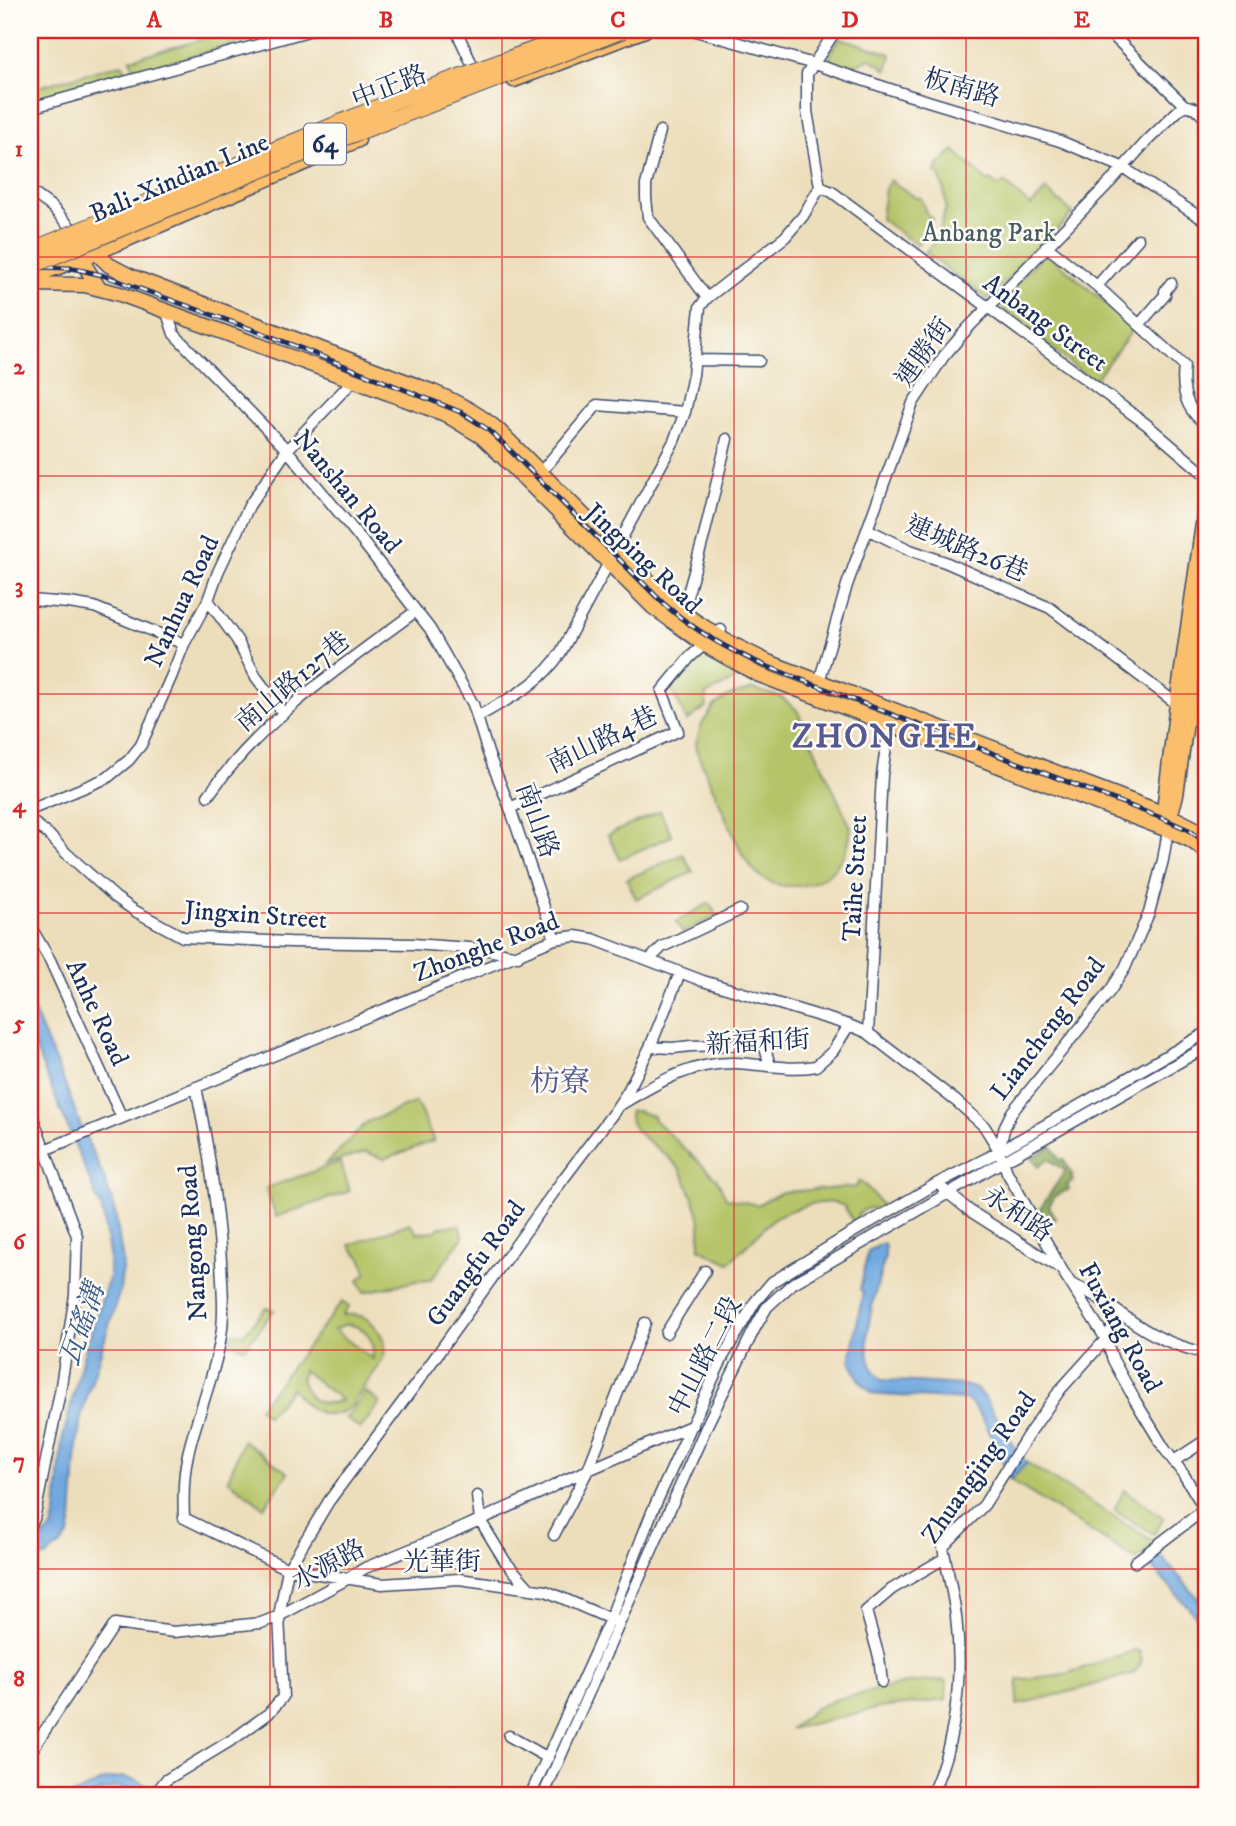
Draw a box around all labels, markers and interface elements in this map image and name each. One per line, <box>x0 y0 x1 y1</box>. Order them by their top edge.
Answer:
text: A <box>146 6 163 35</box>
text: B <box>379 6 393 35</box>
text: C <box>610 6 626 35</box>
text: D <box>841 6 859 35</box>
text: E <box>1074 6 1090 35</box>
street label: 中正路 <box>347 58 432 117</box>
street label: 板南路 <box>920 62 1004 115</box>
road number: 64 <box>304 124 346 164</box>
street label: Bali-Xindian Line <box>85 126 274 231</box>
text: 1 <box>15 135 23 164</box>
park label: Anbang Park <box>922 217 1056 250</box>
street label: Anbang Street <box>976 267 1114 380</box>
street label: 連勝街 <box>888 311 960 394</box>
text: 2 <box>13 353 25 382</box>
street label: Nanshan Road <box>285 423 408 561</box>
street label: Jingping Road <box>576 495 708 622</box>
street label: 連城路26巷 <box>900 509 1033 590</box>
street label: Nanhua Road <box>137 530 227 673</box>
text: 3 <box>15 572 23 601</box>
street label: 南山路127巷 <box>229 625 357 740</box>
street label: 南山路4巷 <box>542 699 663 781</box>
district label: ZHONGHE <box>792 717 978 758</box>
street label: 南山路 <box>508 778 565 863</box>
text: 4 <box>12 791 27 820</box>
street label: Taihe Street <box>836 814 875 942</box>
street label: Jingxin Street <box>181 894 328 937</box>
street label: Zhonghe Road <box>409 905 564 990</box>
street label: Liancheng Road <box>984 951 1113 1107</box>
street label: Anhe Road <box>58 954 136 1071</box>
text: 5 <box>12 1009 25 1038</box>
street label: 新福和街 <box>705 1023 811 1062</box>
district label: 枋寮 <box>530 1064 590 1101</box>
street label: Nangong Road <box>172 1164 215 1322</box>
street label: 永和路 <box>976 1179 1059 1250</box>
street label: Guangfu Road <box>419 1194 533 1334</box>
text: 6 <box>13 1228 27 1257</box>
street label: Fuxiang Road <box>1070 1257 1169 1399</box>
water label: 瓦磘溝 <box>52 1275 114 1370</box>
street label: 中山路二段 <box>661 1291 750 1422</box>
street label: Zhuangjing Road <box>914 1385 1044 1550</box>
text: 7 <box>13 1447 25 1476</box>
street label: 水源路 <box>287 1532 371 1598</box>
street label: 光華街 <box>403 1546 481 1579</box>
text: 8 <box>13 1665 25 1694</box>

